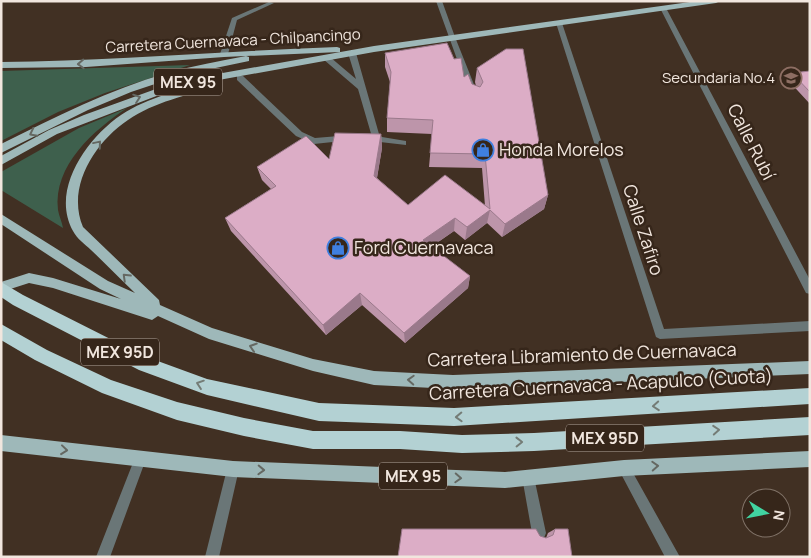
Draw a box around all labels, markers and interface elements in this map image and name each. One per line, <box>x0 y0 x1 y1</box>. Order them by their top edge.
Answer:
street label: Carretera Cuernavaca - Chilpancingo <box>105 23 361 58</box>
one-way arrow <box>77 59 84 69</box>
school or university icon: Secundaria No.4 <box>779 66 803 90</box>
place label: Secundaria No.4 <box>662 67 775 88</box>
road number: MEX 95 <box>154 68 222 95</box>
one-way arrow <box>132 94 140 104</box>
street label: Calle Rubí <box>723 99 781 184</box>
one-way arrow <box>30 127 39 137</box>
place label: Honda Morelos <box>499 137 624 161</box>
shop icon: Honda Morelos <box>471 138 495 162</box>
one-way arrow <box>92 141 101 150</box>
street label: Calle Zafiro <box>618 181 670 278</box>
place label: Ford Cuernavaca <box>354 235 493 259</box>
shop icon: Ford Cuernavaca <box>326 236 350 260</box>
one-way arrow <box>123 274 132 283</box>
street label: Carretera Libramiento de Cuernavaca <box>427 337 737 371</box>
road number: MEX 95D <box>81 338 159 366</box>
one-way arrow <box>249 343 258 353</box>
street label: Carretera Cuernavaca - Acapulco (Cuota) <box>429 363 773 405</box>
one-way arrow <box>407 374 415 385</box>
one-way arrow <box>197 380 205 390</box>
one-way arrow <box>652 401 660 412</box>
one-way arrow <box>455 411 463 422</box>
road number: MEX 95D <box>566 424 644 452</box>
one-way arrow <box>712 425 720 436</box>
one-way arrow <box>515 437 523 448</box>
one-way arrow <box>61 444 69 455</box>
one-way arrow <box>651 461 659 472</box>
road number: MEX 95 <box>379 462 447 490</box>
one-way arrow <box>258 465 265 475</box>
one-way arrow <box>454 472 462 483</box>
north arrow <box>741 488 791 538</box>
text: N <box>769 509 790 522</box>

